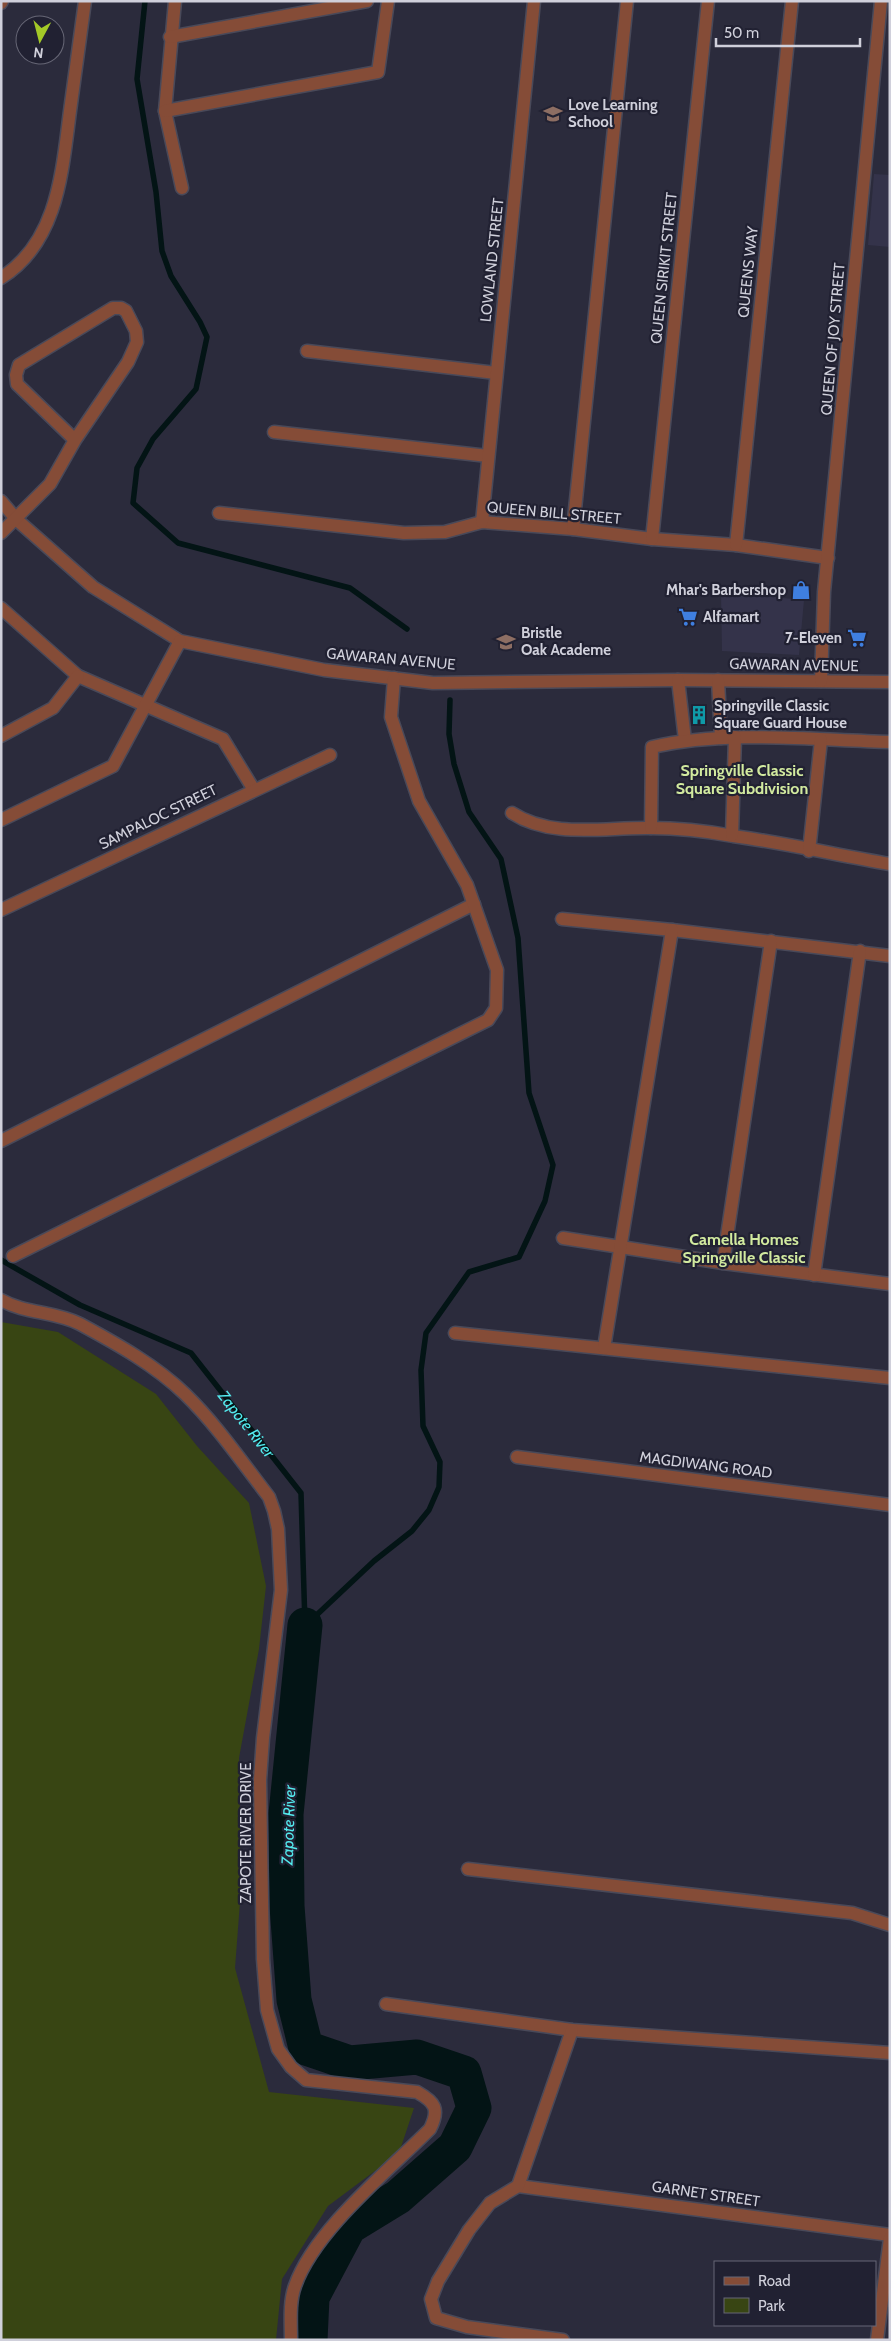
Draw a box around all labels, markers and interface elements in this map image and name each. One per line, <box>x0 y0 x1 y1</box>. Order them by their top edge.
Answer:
north arrow <box>15 15 65 65</box>
scale bar <box>716 15 860 47</box>
text: 50 m <box>724 24 759 42</box>
text: N <box>32 43 44 62</box>
place label: Love Learning School <box>568 96 658 131</box>
school or university icon: Love Learning School <box>542 103 564 125</box>
street label: QUEEN SIRIKIT STREET <box>647 191 681 345</box>
street label: LOWLAND STREET <box>477 197 507 323</box>
street label: QUEENS WAY <box>734 225 762 319</box>
street label: QUEEN OF JOY STREET <box>817 262 849 416</box>
street label: QUEEN BILL STREET <box>486 498 622 528</box>
shop icon: Mhar's Barbershop <box>790 579 812 601</box>
place label: Mhar's Barbershop <box>666 581 786 599</box>
supermarket icon: Alfamart <box>677 606 699 628</box>
place label: Alfamart <box>703 608 759 626</box>
place label: Bristle Oak Academe <box>521 624 611 659</box>
supermarket icon: 7-Eleven <box>846 627 868 649</box>
place label: 7-Eleven <box>785 629 842 647</box>
school or university icon: Bristle Oak Academe <box>495 631 517 653</box>
street label: GAWARAN AVENUE <box>326 644 456 674</box>
street label: GAWARAN AVENUE <box>729 655 859 675</box>
place label: Springville Classic Square Guard House <box>714 697 847 732</box>
building icon: Springville Classic Square Guard House <box>688 704 710 726</box>
district label: Springville Classic Square Subdivision <box>676 761 808 798</box>
street label: SAMPALOC STREET <box>96 781 220 853</box>
district label: Camella Homes Springville Classic <box>683 1230 805 1267</box>
water label: Zapote River <box>213 1386 279 1462</box>
street label: MAGDIWANG ROAD <box>639 1448 773 1482</box>
street label: ZAPOTE RIVER DRIVE <box>237 1763 255 1903</box>
water label: Zapote River <box>278 1784 299 1866</box>
street label: GARNET STREET <box>651 2178 761 2210</box>
legend <box>714 2261 876 2326</box>
text: Road <box>758 2272 791 2290</box>
text: Park <box>758 2297 785 2315</box>

